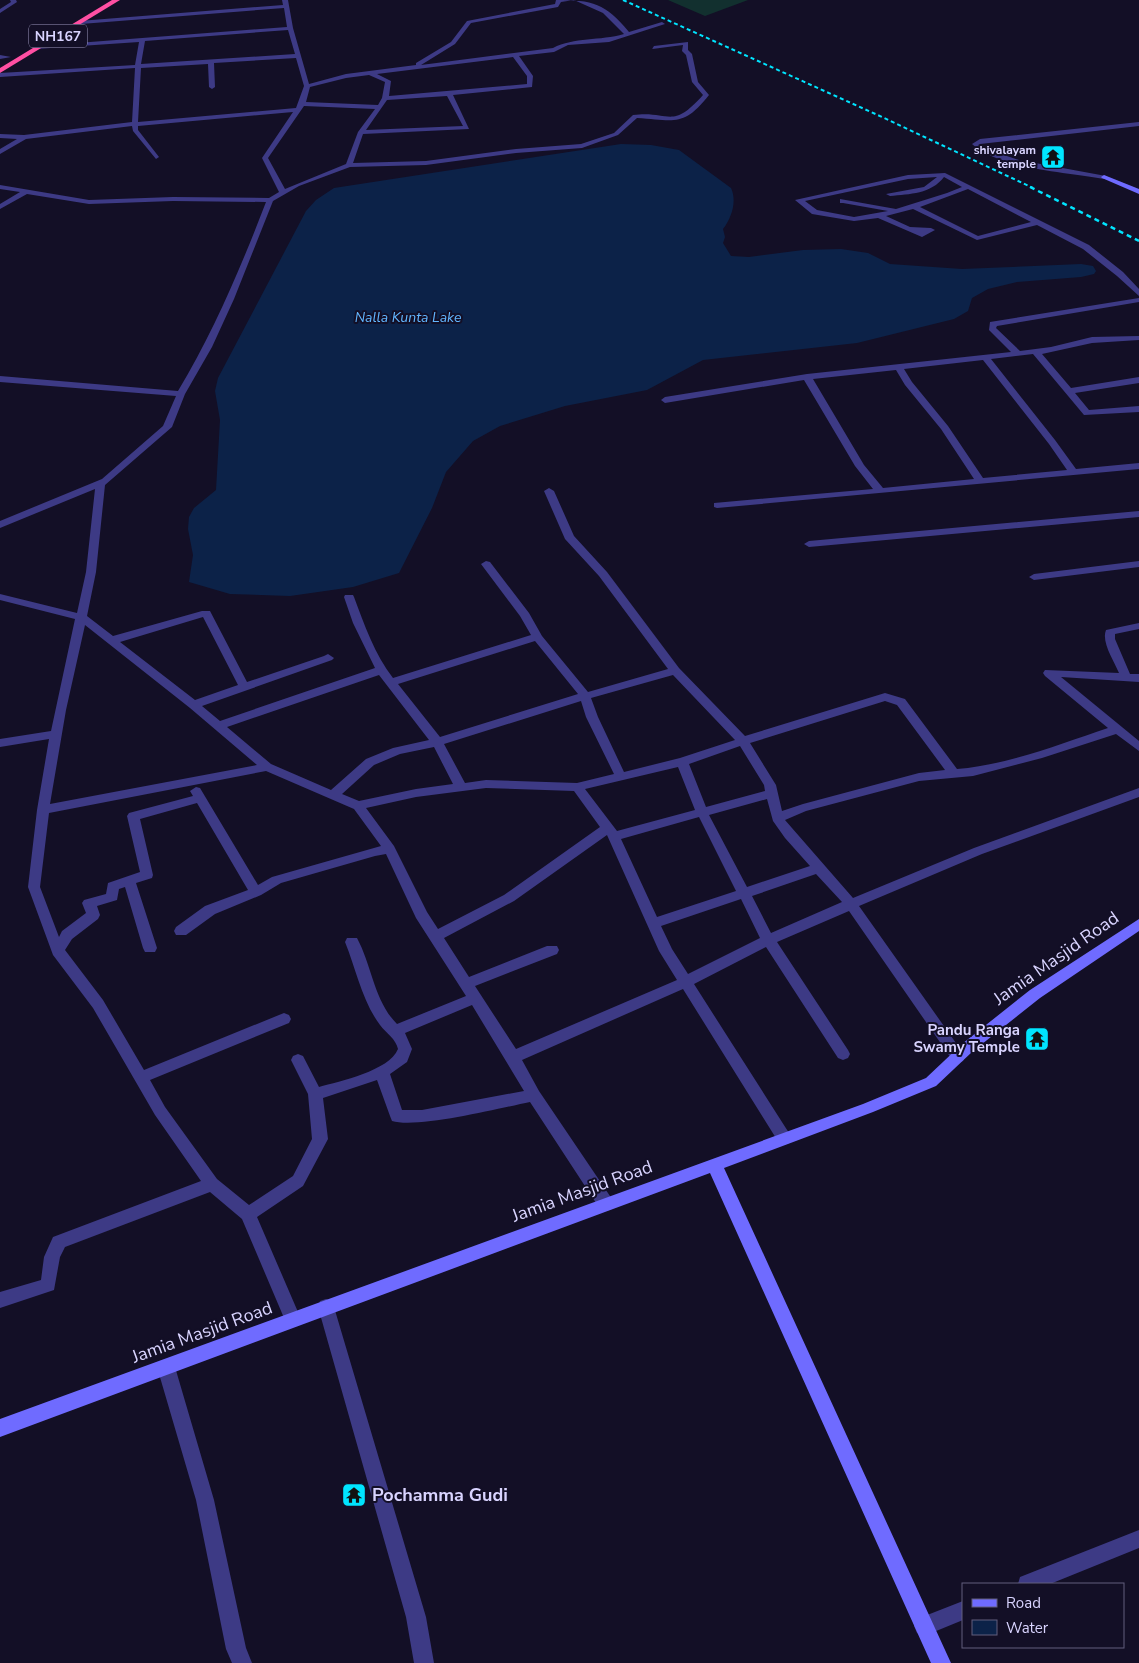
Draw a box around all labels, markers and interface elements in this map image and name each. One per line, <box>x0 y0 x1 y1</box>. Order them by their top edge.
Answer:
road number: NH167 <box>29 24 87 48</box>
place label: shivalayam temple <box>974 142 1036 172</box>
temple icon: shivalayam temple <box>1040 144 1066 170</box>
water label: Nalla Kunta Lake <box>355 308 462 327</box>
street label: Jamia Masjid Road <box>988 906 1124 1011</box>
place label: Pandu Ranga Swamy Temple <box>914 1020 1020 1057</box>
temple icon: Pandu Ranga Swamy Temple <box>1024 1026 1050 1052</box>
street label: Jamia Masjid Road <box>507 1154 656 1228</box>
street label: Jamia Masjid Road <box>127 1295 276 1369</box>
temple icon: Pochamma Gudi <box>341 1482 367 1508</box>
place label: Pochamma Gudi <box>372 1483 508 1507</box>
legend <box>962 1583 1124 1648</box>
text: Road <box>1006 1593 1041 1613</box>
text: Water <box>1006 1618 1049 1638</box>

